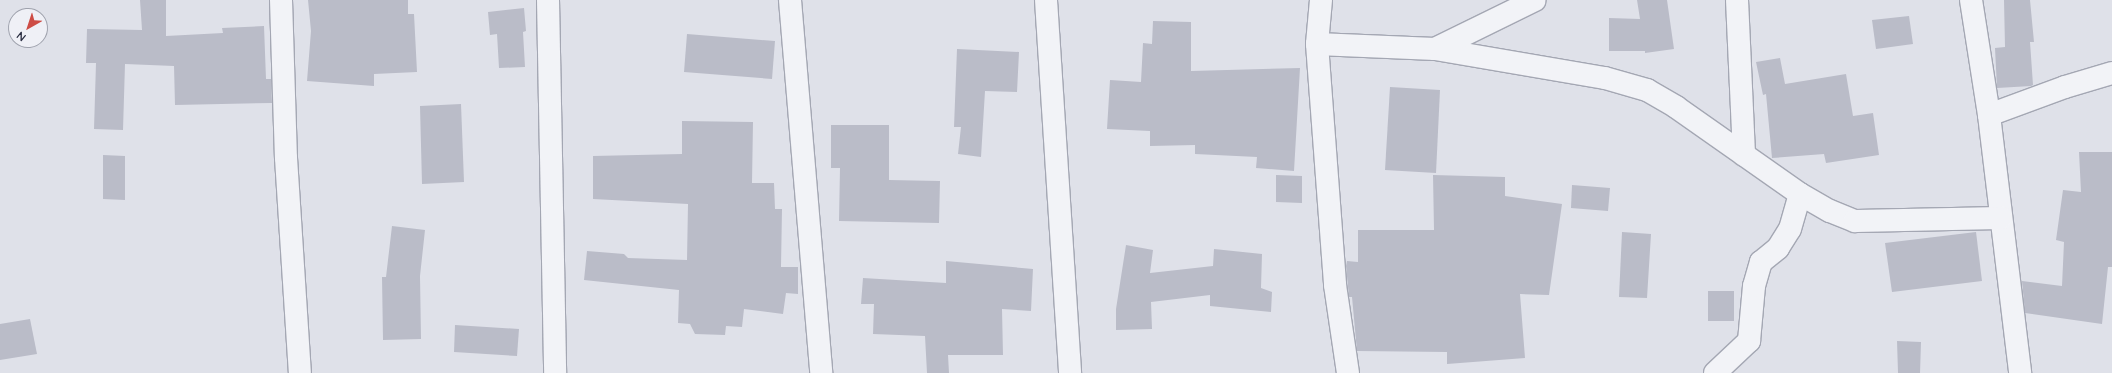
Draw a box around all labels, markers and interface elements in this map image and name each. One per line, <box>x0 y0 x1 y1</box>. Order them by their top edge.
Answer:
north arrow <box>8 8 48 48</box>
text: N <box>14 29 29 45</box>

